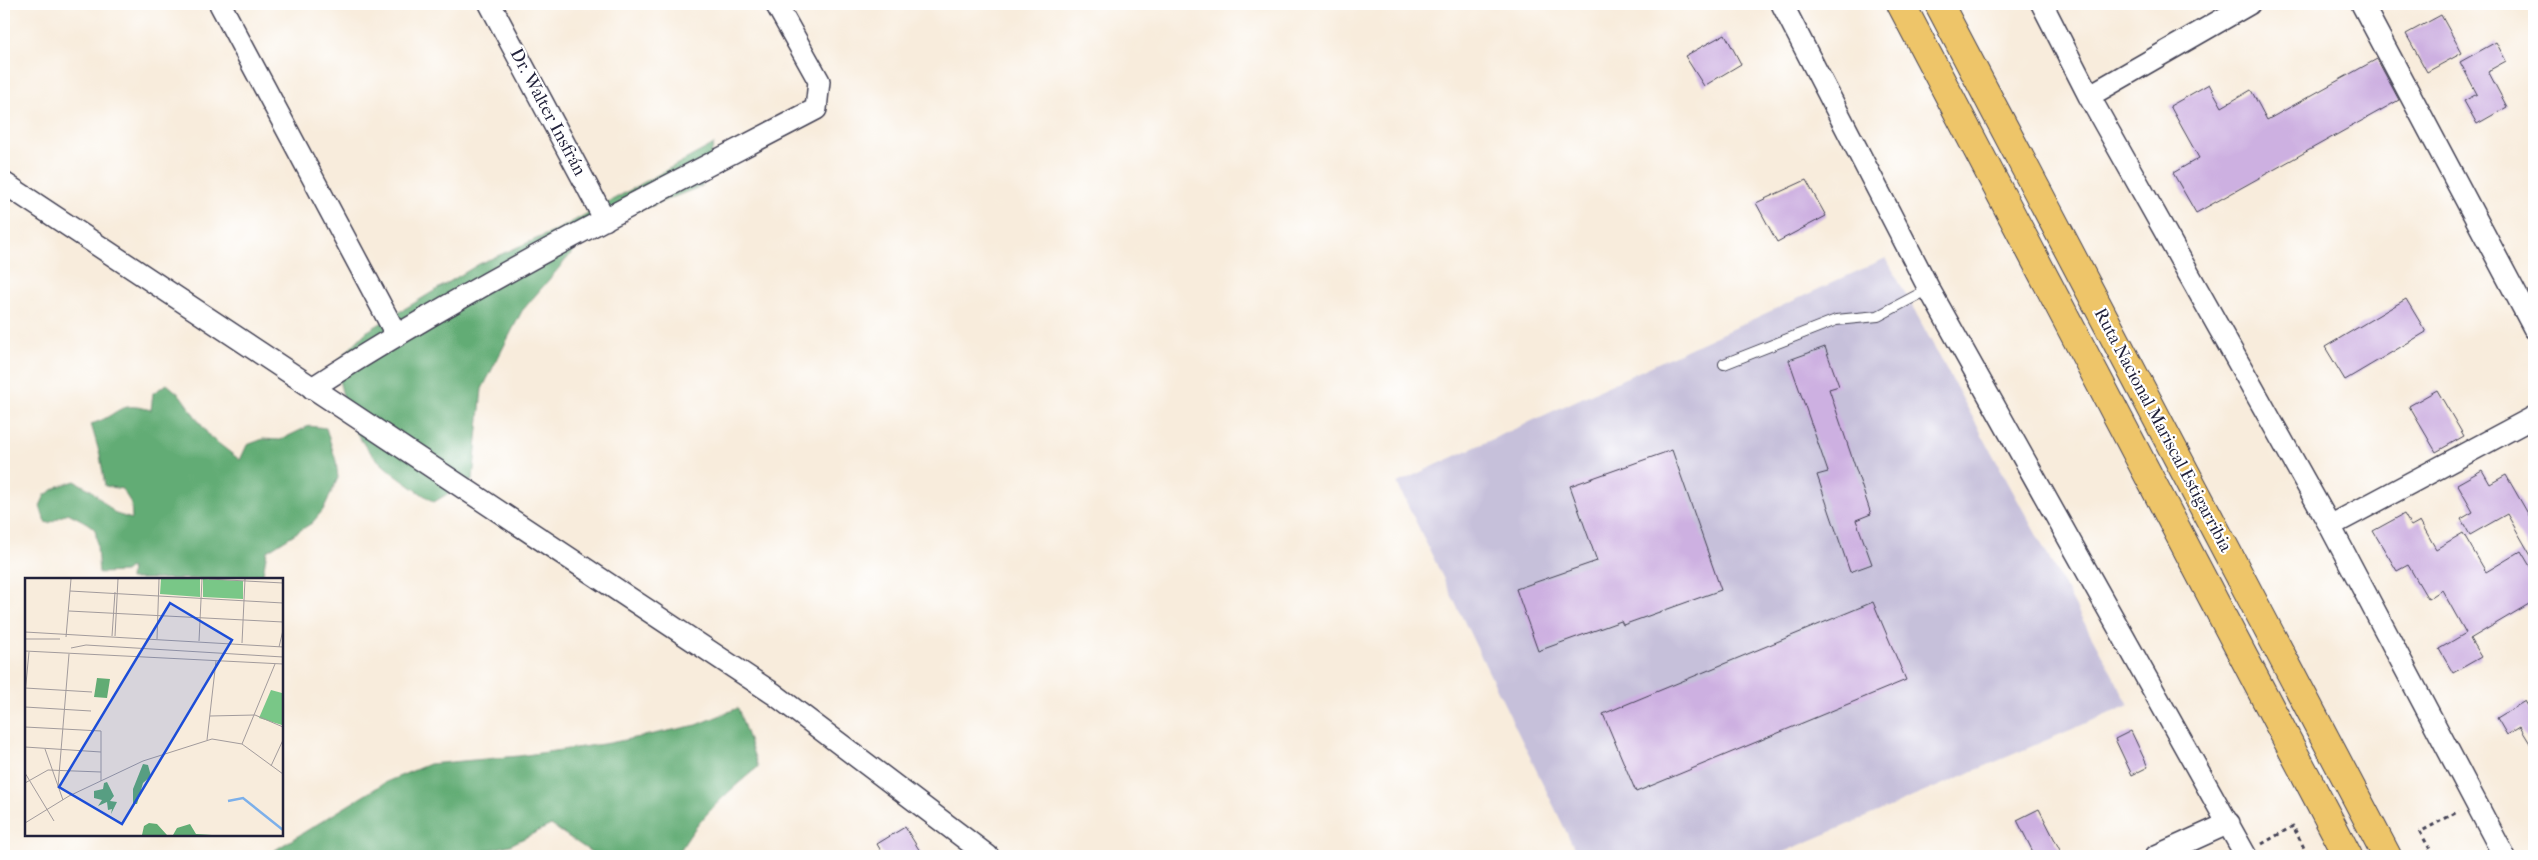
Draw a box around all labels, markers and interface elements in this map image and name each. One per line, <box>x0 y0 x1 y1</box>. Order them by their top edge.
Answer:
street label: Dr. Walter Insfrán <box>506 45 591 180</box>
street label: Ruta Nacional Mariscal Estigarribia <box>2090 305 2237 556</box>
inset map <box>25 578 282 835</box>

